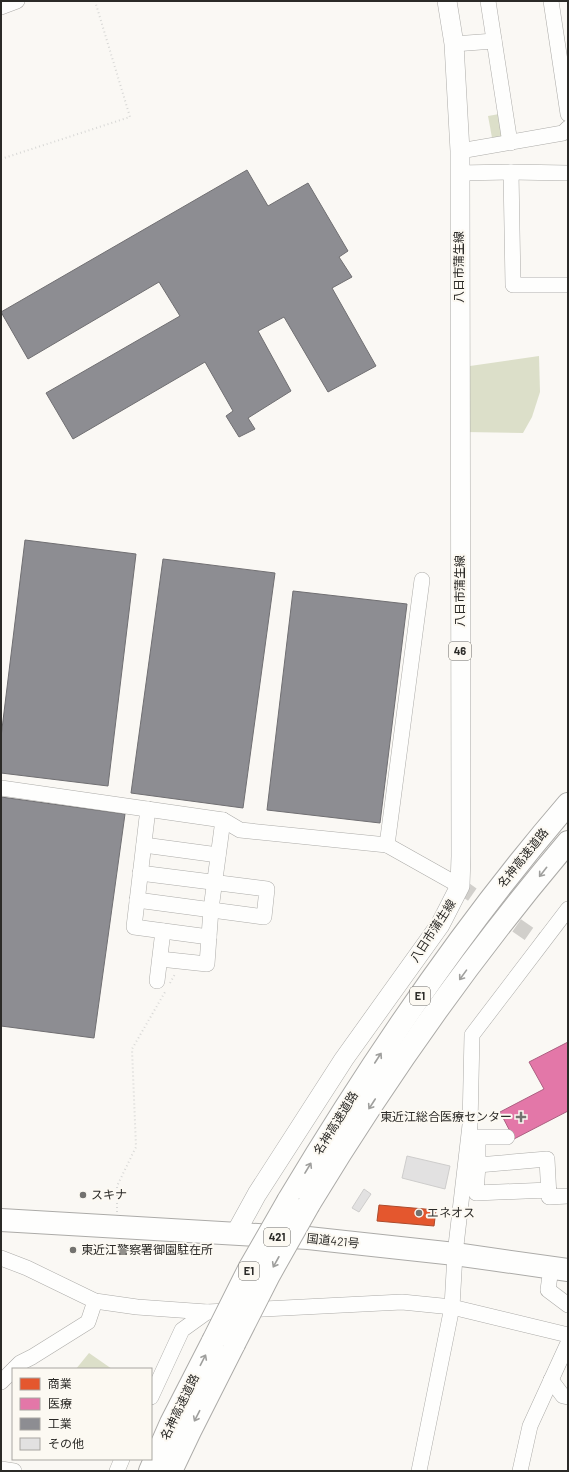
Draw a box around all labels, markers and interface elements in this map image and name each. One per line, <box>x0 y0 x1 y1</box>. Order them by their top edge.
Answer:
street label: 八日市蒲生線 <box>451 231 465 303</box>
street label: 八日市蒲生線 <box>452 555 466 627</box>
road number: 46 <box>449 642 471 660</box>
street label: 名神高速道路 <box>494 825 550 890</box>
one-way arrow <box>539 867 547 878</box>
street label: 八日市蒲生線 <box>407 896 458 964</box>
one-way arrow <box>459 969 467 980</box>
road number: E1 <box>410 987 430 1005</box>
one-way arrow <box>374 1053 382 1064</box>
street label: 名神高速道路 <box>310 1088 360 1157</box>
one-way arrow <box>368 1098 376 1110</box>
place label: 東近江総合医療センター <box>380 1109 512 1123</box>
marker: 東近江総合医療センター <box>515 1111 527 1123</box>
one-way arrow <box>305 1162 313 1174</box>
place label: スキナ <box>91 1187 127 1201</box>
marker: スキナ <box>78 1190 88 1200</box>
place label: エネオス <box>427 1205 475 1219</box>
marker: エネオス <box>414 1208 424 1218</box>
road number: 421 <box>264 1228 290 1246</box>
street label: 国道421号 <box>306 1230 360 1250</box>
place label: 東近江警察署御園駐在所 <box>81 1242 213 1256</box>
marker: 東近江警察署御園駐在所 <box>68 1245 78 1255</box>
one-way arrow <box>272 1256 280 1268</box>
road number: E1 <box>239 1262 259 1280</box>
one-way arrow <box>200 1355 207 1367</box>
legend <box>12 1368 152 1460</box>
street label: 名神高速道路 <box>157 1371 201 1442</box>
text: 商業 <box>48 1376 72 1390</box>
text: 医療 <box>48 1396 72 1410</box>
one-way arrow <box>193 1410 200 1422</box>
text: 工業 <box>48 1416 72 1430</box>
text: その他 <box>48 1436 84 1450</box>

